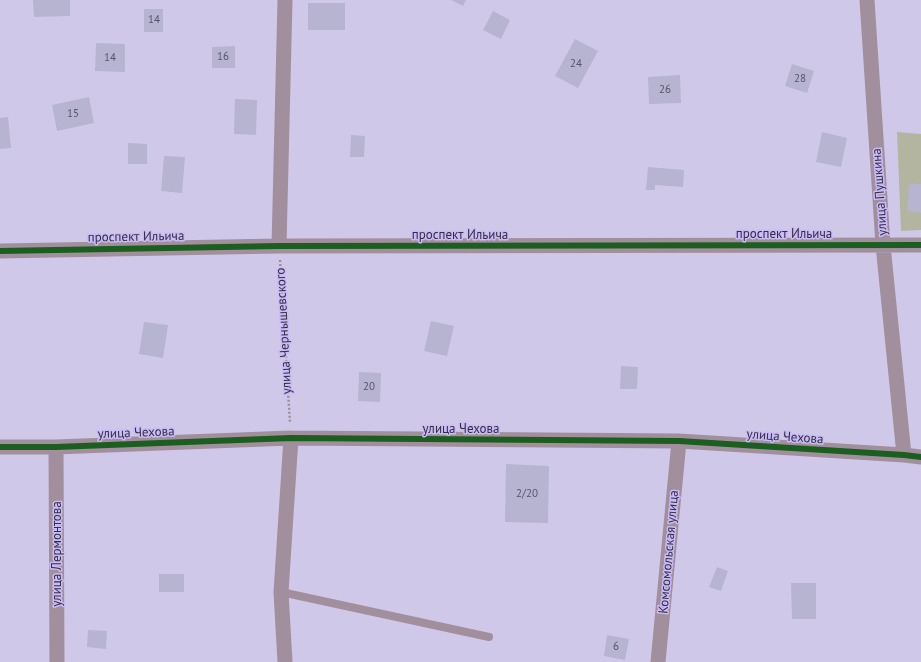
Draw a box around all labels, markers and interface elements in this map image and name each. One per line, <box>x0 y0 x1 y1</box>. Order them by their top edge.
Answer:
house number: 14 <box>148 13 160 27</box>
house number: 16 <box>217 50 229 64</box>
house number: 14 <box>104 51 116 65</box>
house number: 24 <box>570 57 582 71</box>
house number: 28 <box>794 72 806 86</box>
house number: 26 <box>659 83 671 97</box>
house number: 15 <box>67 107 79 121</box>
street label: улица Пушкина <box>869 148 891 236</box>
street label: проспект Ильича <box>736 226 832 242</box>
street label: проспект Ильича <box>412 227 508 243</box>
street label: проспект Ильича <box>88 228 184 246</box>
street label: улица Чернышевского <box>273 267 295 395</box>
house number: 20 <box>363 380 375 394</box>
street label: улица Чехова <box>422 421 500 437</box>
street label: улица Чехова <box>97 424 175 442</box>
street label: улица Чехова <box>746 427 824 447</box>
house number: 2/20 <box>516 487 538 501</box>
street label: Комсомольская улица <box>656 490 682 614</box>
street label: улица Лермонтова <box>49 501 65 607</box>
house number: 6 <box>613 640 619 654</box>

